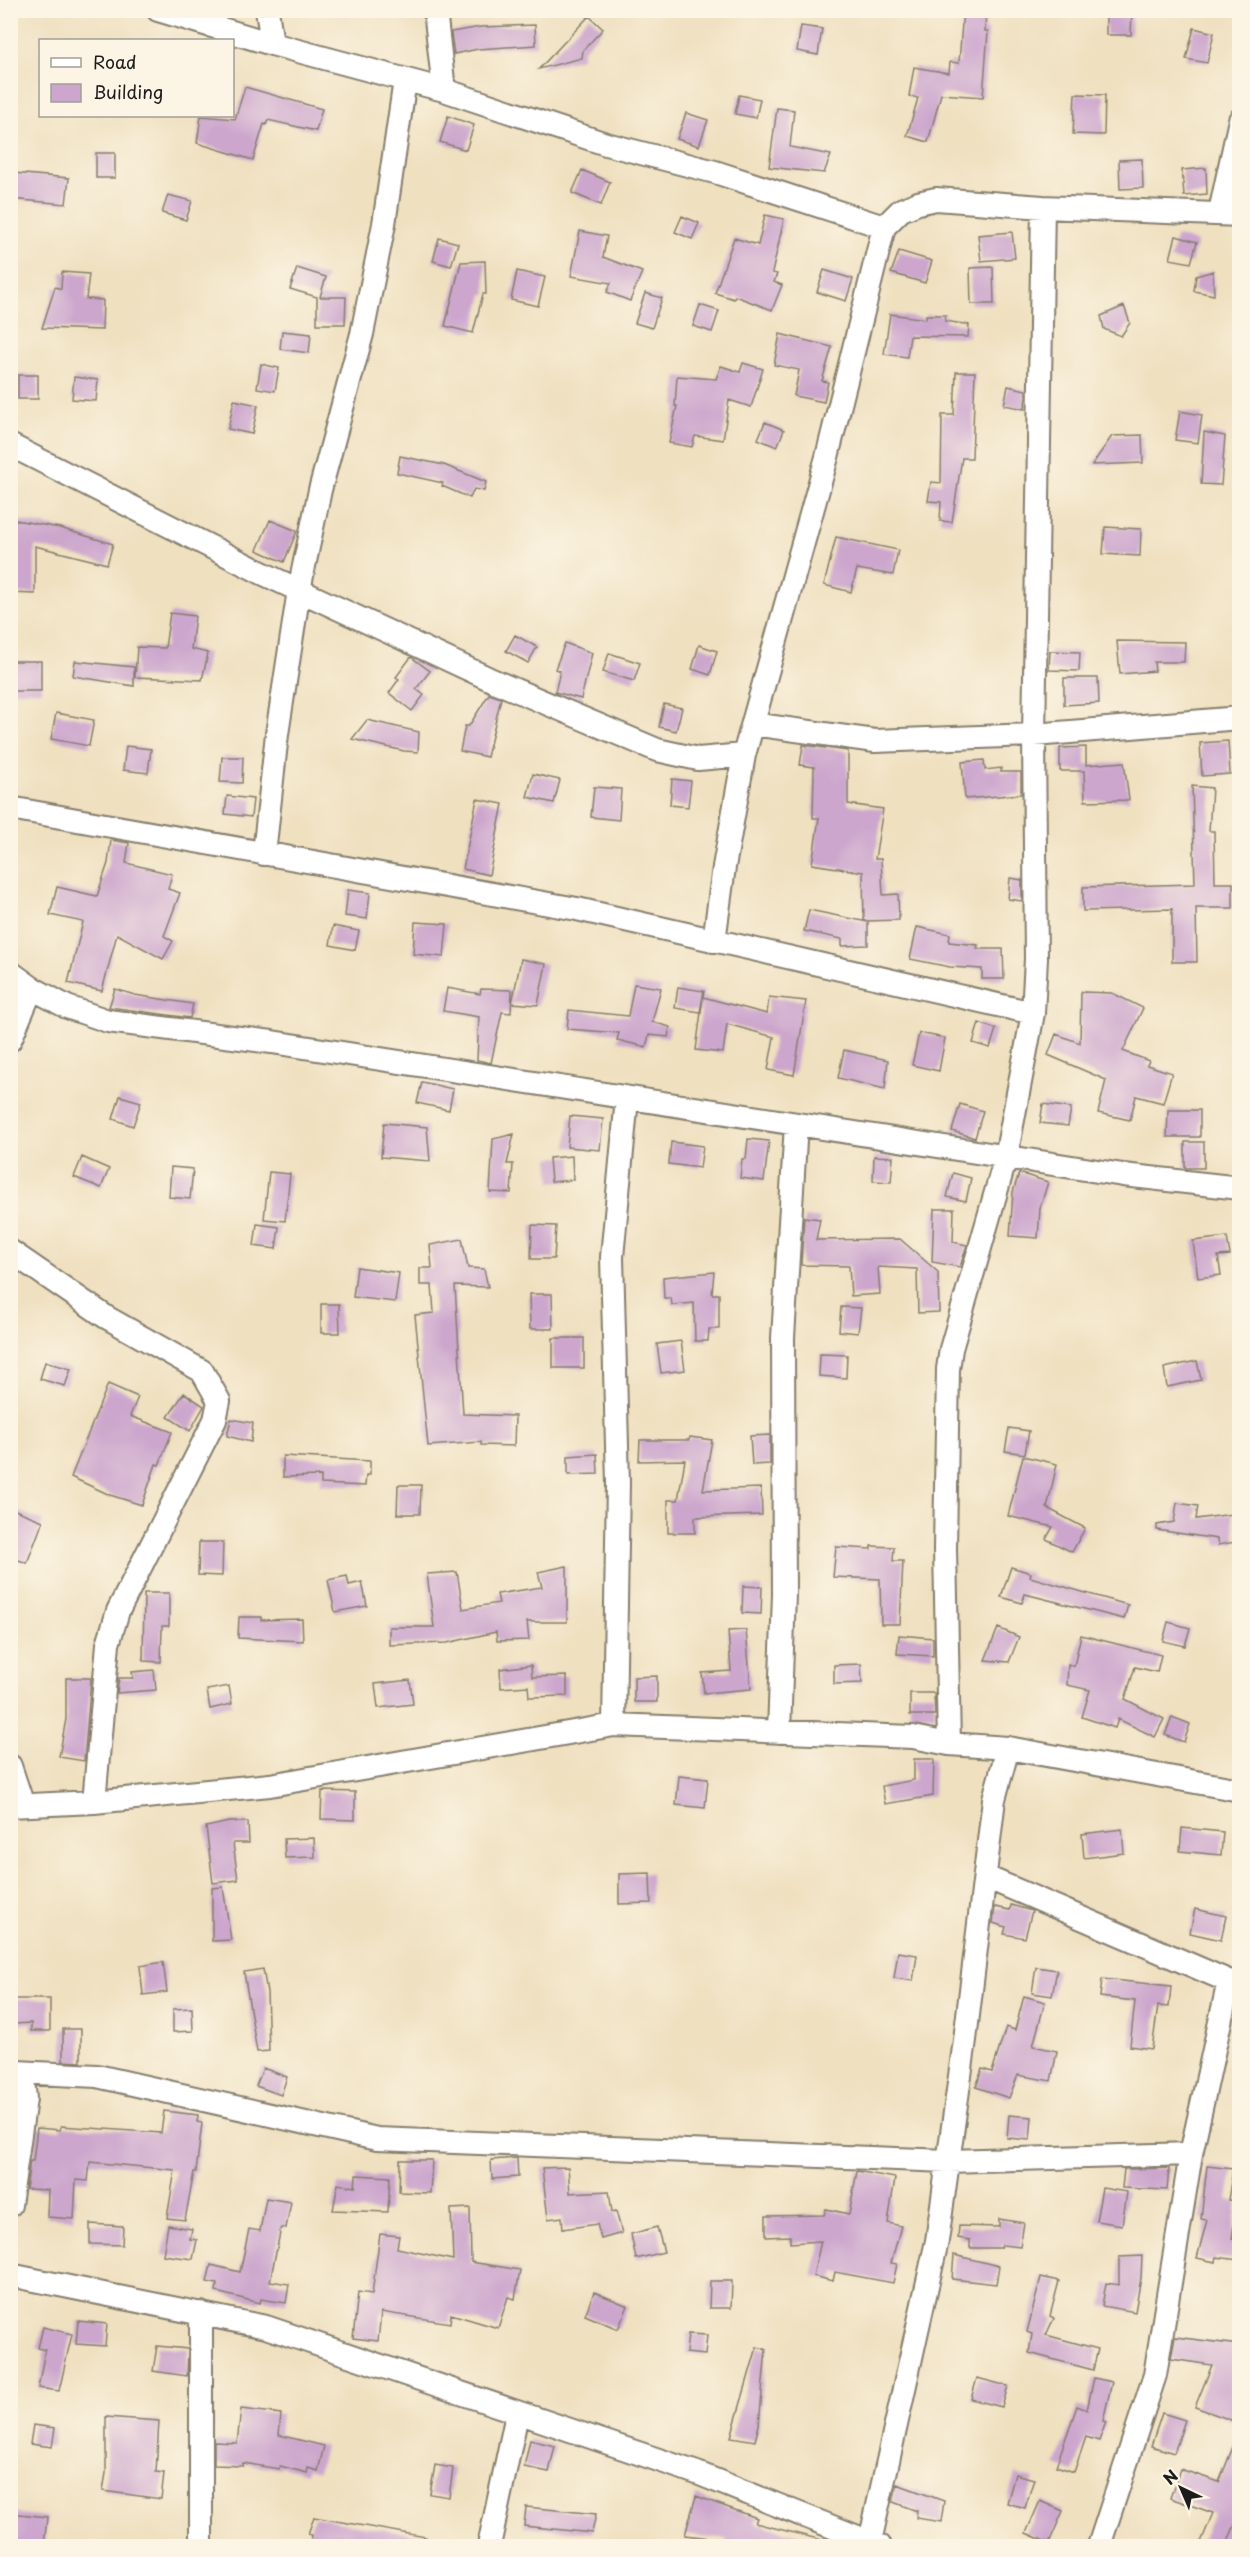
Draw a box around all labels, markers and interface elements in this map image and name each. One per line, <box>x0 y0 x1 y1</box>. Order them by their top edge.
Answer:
legend <box>39 39 234 117</box>
text: Road <box>93 48 137 75</box>
text: Building <box>93 78 163 105</box>
north arrow <box>1151 2458 1211 2518</box>
text: N <box>1157 2463 1183 2490</box>

